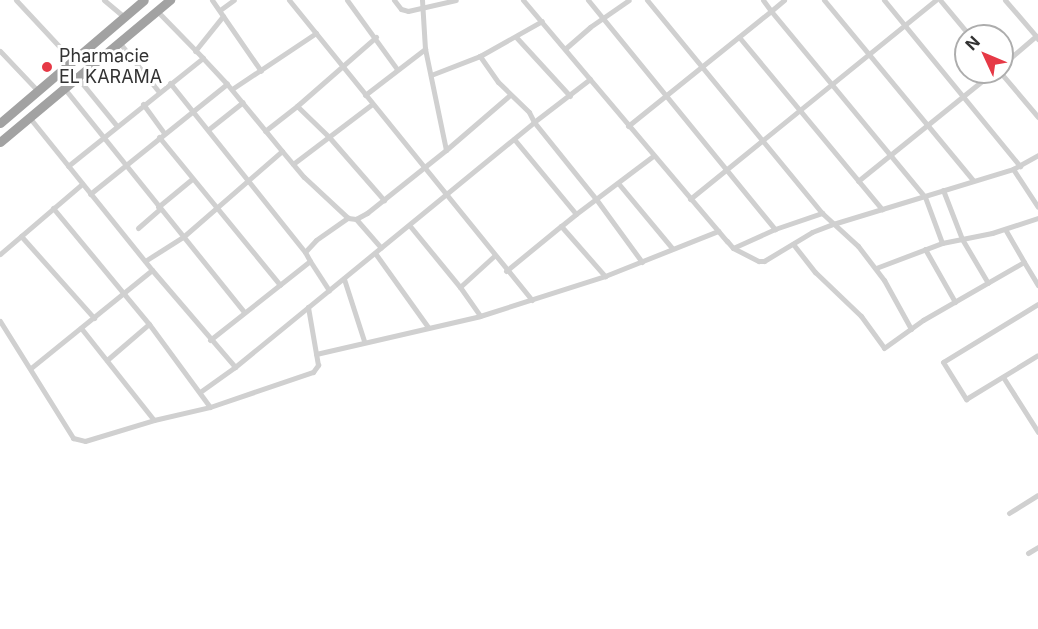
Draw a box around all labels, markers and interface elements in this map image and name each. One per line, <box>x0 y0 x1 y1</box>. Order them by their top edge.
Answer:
north arrow <box>954 24 1014 84</box>
text: N <box>961 32 984 54</box>
place label: Pharmacie EL KARAMA <box>59 46 162 88</box>
marker: Pharmacie EL KARAMA <box>40 60 54 74</box>

